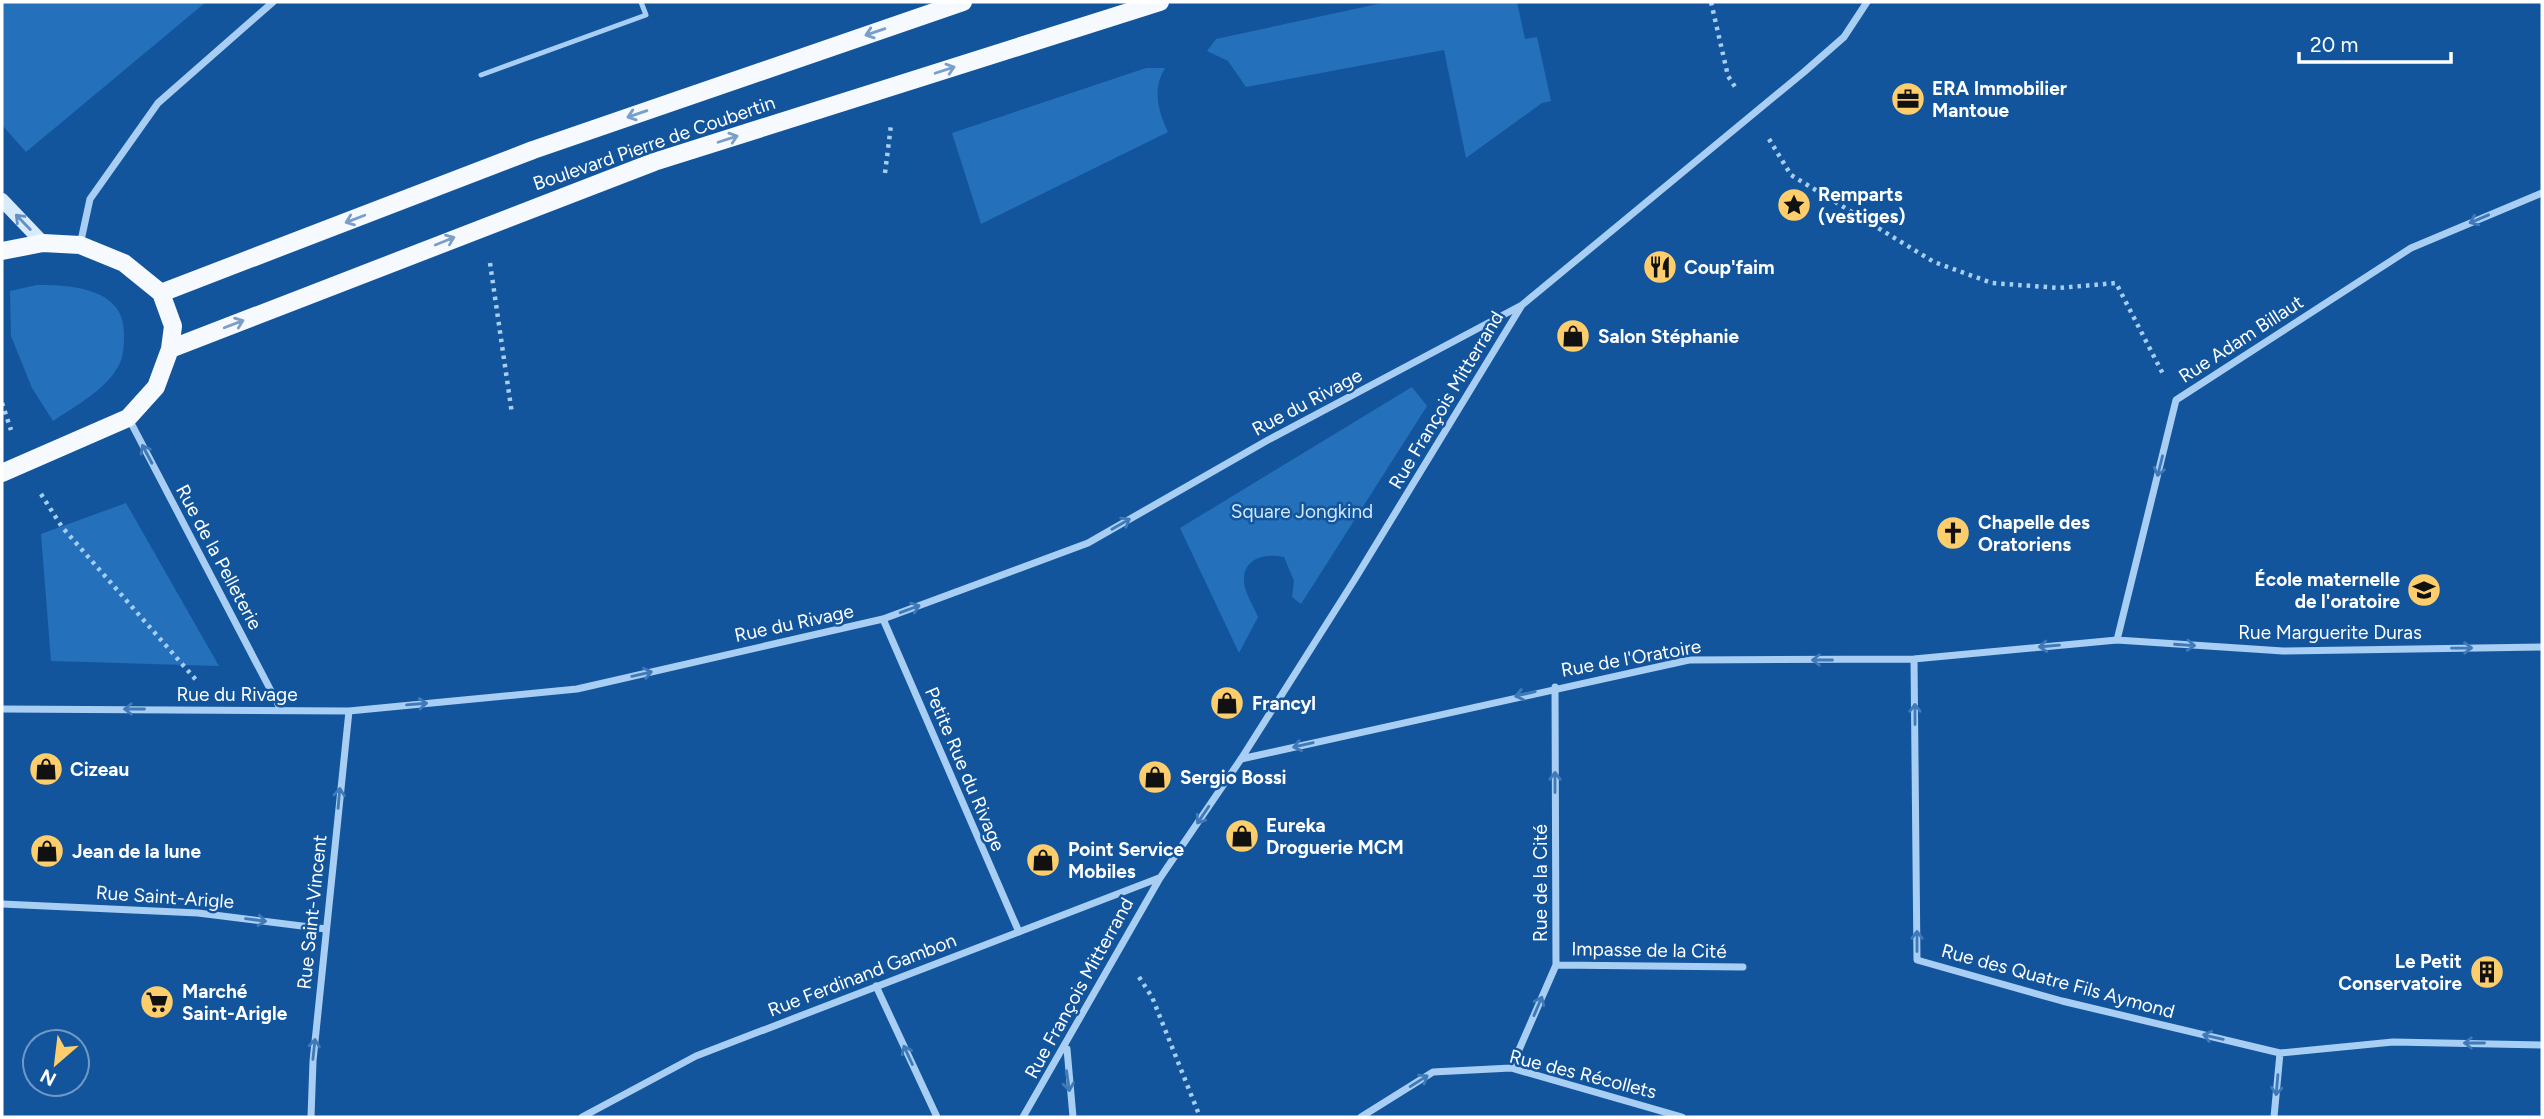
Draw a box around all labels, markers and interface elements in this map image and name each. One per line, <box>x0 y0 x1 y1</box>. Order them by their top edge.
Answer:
scale bar <box>2299 21 2451 65</box>
one-way arrow <box>864 27 886 39</box>
text: 20 m <box>2310 32 2358 57</box>
one-way arrow <box>934 62 956 75</box>
place label: ERA Immobilier Mantoue <box>1932 77 2067 122</box>
office icon: ERA Immobilier Mantoue <box>1889 80 1927 118</box>
street label: Boulevard Pierre de Coubertin <box>530 91 778 195</box>
one-way arrow <box>626 109 648 121</box>
one-way arrow <box>717 131 739 144</box>
place label: Remparts (vestiges) <box>1818 183 1906 228</box>
place icon: Remparts (vestiges) <box>1775 186 1813 224</box>
one-way arrow <box>14 214 31 231</box>
one-way arrow <box>344 214 366 227</box>
one-way arrow <box>2469 214 2491 227</box>
one-way arrow <box>434 233 456 246</box>
restaurant icon: Coup'faim <box>1641 248 1679 286</box>
place label: Coup'faim <box>1684 256 1775 279</box>
street label: Rue Adam Billaut <box>2174 290 2308 388</box>
street label: Rue François Mitterrand <box>1384 307 1508 493</box>
one-way arrow <box>222 317 244 330</box>
shop icon: Salon Stéphanie <box>1554 317 1592 355</box>
place label: Salon Stéphanie <box>1598 325 1739 348</box>
street label: Rue du Rivage <box>1248 363 1366 441</box>
one-way arrow <box>140 445 154 465</box>
one-way arrow <box>2153 454 2166 477</box>
street label: Rue de la Pelleterie <box>171 481 267 633</box>
park label: Square Jongkind <box>1231 500 1373 523</box>
place label: Chapelle des Oratoriens <box>1978 511 2090 556</box>
church icon: Chapelle des Oratoriens <box>1934 514 1972 552</box>
one-way arrow <box>1110 517 1131 530</box>
place label: École maternelle de l'oratoire <box>2255 568 2400 613</box>
school or university icon: École maternelle de l'oratoire <box>2405 571 2443 609</box>
street label: Rue du Rivage <box>732 599 856 647</box>
one-way arrow <box>899 602 921 614</box>
street label: Rue Marguerite Duras <box>2238 621 2422 644</box>
street label: Rue de l'Oratoire <box>1559 634 1703 682</box>
one-way arrow <box>2174 638 2197 651</box>
one-way arrow <box>2039 640 2061 653</box>
one-way arrow <box>2450 641 2473 655</box>
one-way arrow <box>1811 653 1834 666</box>
one-way arrow <box>630 667 653 680</box>
street label: Rue du Rivage <box>176 683 298 706</box>
street label: Petite Rue du Rivage <box>920 683 1010 855</box>
shop icon: Francyl <box>1208 684 1246 722</box>
one-way arrow <box>1514 688 1537 702</box>
place label: Francyl <box>1252 692 1316 715</box>
one-way arrow <box>405 697 427 710</box>
one-way arrow <box>122 702 145 716</box>
one-way arrow <box>1908 702 1921 725</box>
one-way arrow <box>1292 739 1315 753</box>
shop icon: Cizeau <box>27 750 65 788</box>
place label: Cizeau <box>70 758 129 781</box>
shop icon: Sergio Bossi <box>1136 758 1174 796</box>
place label: Sergio Bossi <box>1180 766 1287 789</box>
one-way arrow <box>1548 771 1562 794</box>
one-way arrow <box>333 788 346 810</box>
one-way arrow <box>1196 805 1210 825</box>
place label: Eureka Droguerie MCM <box>1266 814 1404 859</box>
shop icon: Eureka Droguerie MCM <box>1223 817 1261 855</box>
street label: Rue de la Cité <box>1529 824 1552 942</box>
shop icon: Jean de la lune <box>28 832 66 870</box>
street label: Rue Saint-Vincent <box>292 833 332 991</box>
place label: Point Service Mobiles <box>1068 838 1184 883</box>
place label: Jean de la lune <box>72 840 201 863</box>
shop icon: Point Service Mobiles <box>1024 841 1062 879</box>
street label: Rue Saint-Arigle <box>95 881 235 913</box>
street label: Rue François Mitterrand <box>1020 894 1138 1082</box>
one-way arrow <box>244 914 267 927</box>
street label: Rue Ferdinand Gambon <box>765 928 959 1022</box>
one-way arrow <box>1910 930 1923 953</box>
street label: Impasse de la Cité <box>1571 937 1727 963</box>
street label: Rue des Quatre Fils Aymond <box>1939 939 2177 1023</box>
place label: Le Petit Conservatoire <box>2338 950 2462 995</box>
building icon: Le Petit Conservatoire <box>2468 953 2506 991</box>
place label: Marché Saint-Arigle <box>182 980 288 1025</box>
supermarket icon: Marché Saint-Arigle <box>138 983 176 1021</box>
one-way arrow <box>1532 996 1545 1017</box>
north arrow <box>21 1028 91 1098</box>
one-way arrow <box>2202 1030 2225 1043</box>
one-way arrow <box>2463 1036 2486 1050</box>
one-way arrow <box>308 1038 321 1061</box>
one-way arrow <box>901 1045 914 1066</box>
street label: Rue des Récollets <box>1507 1045 1659 1103</box>
text: N <box>36 1064 60 1091</box>
one-way arrow <box>1062 1069 1075 1092</box>
one-way arrow <box>1408 1073 1428 1087</box>
one-way arrow <box>2270 1073 2283 1096</box>

